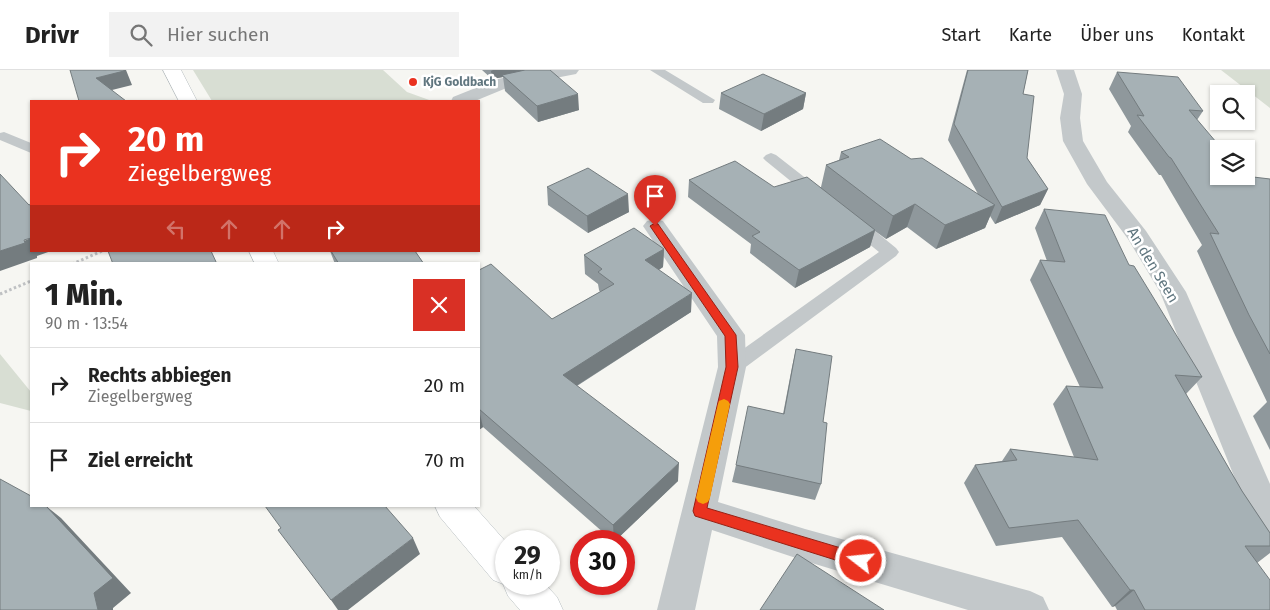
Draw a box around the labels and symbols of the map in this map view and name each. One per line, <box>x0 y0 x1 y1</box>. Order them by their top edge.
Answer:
place label: KjG Goldbach <box>423 75 496 89</box>
marker: KjG Goldbach <box>407 76 419 88</box>
pin <box>634 175 676 226</box>
street label: An den Seen <box>1124 224 1182 306</box>
speed limit sign: 30 <box>570 530 635 595</box>
position arrow <box>834 534 886 586</box>

